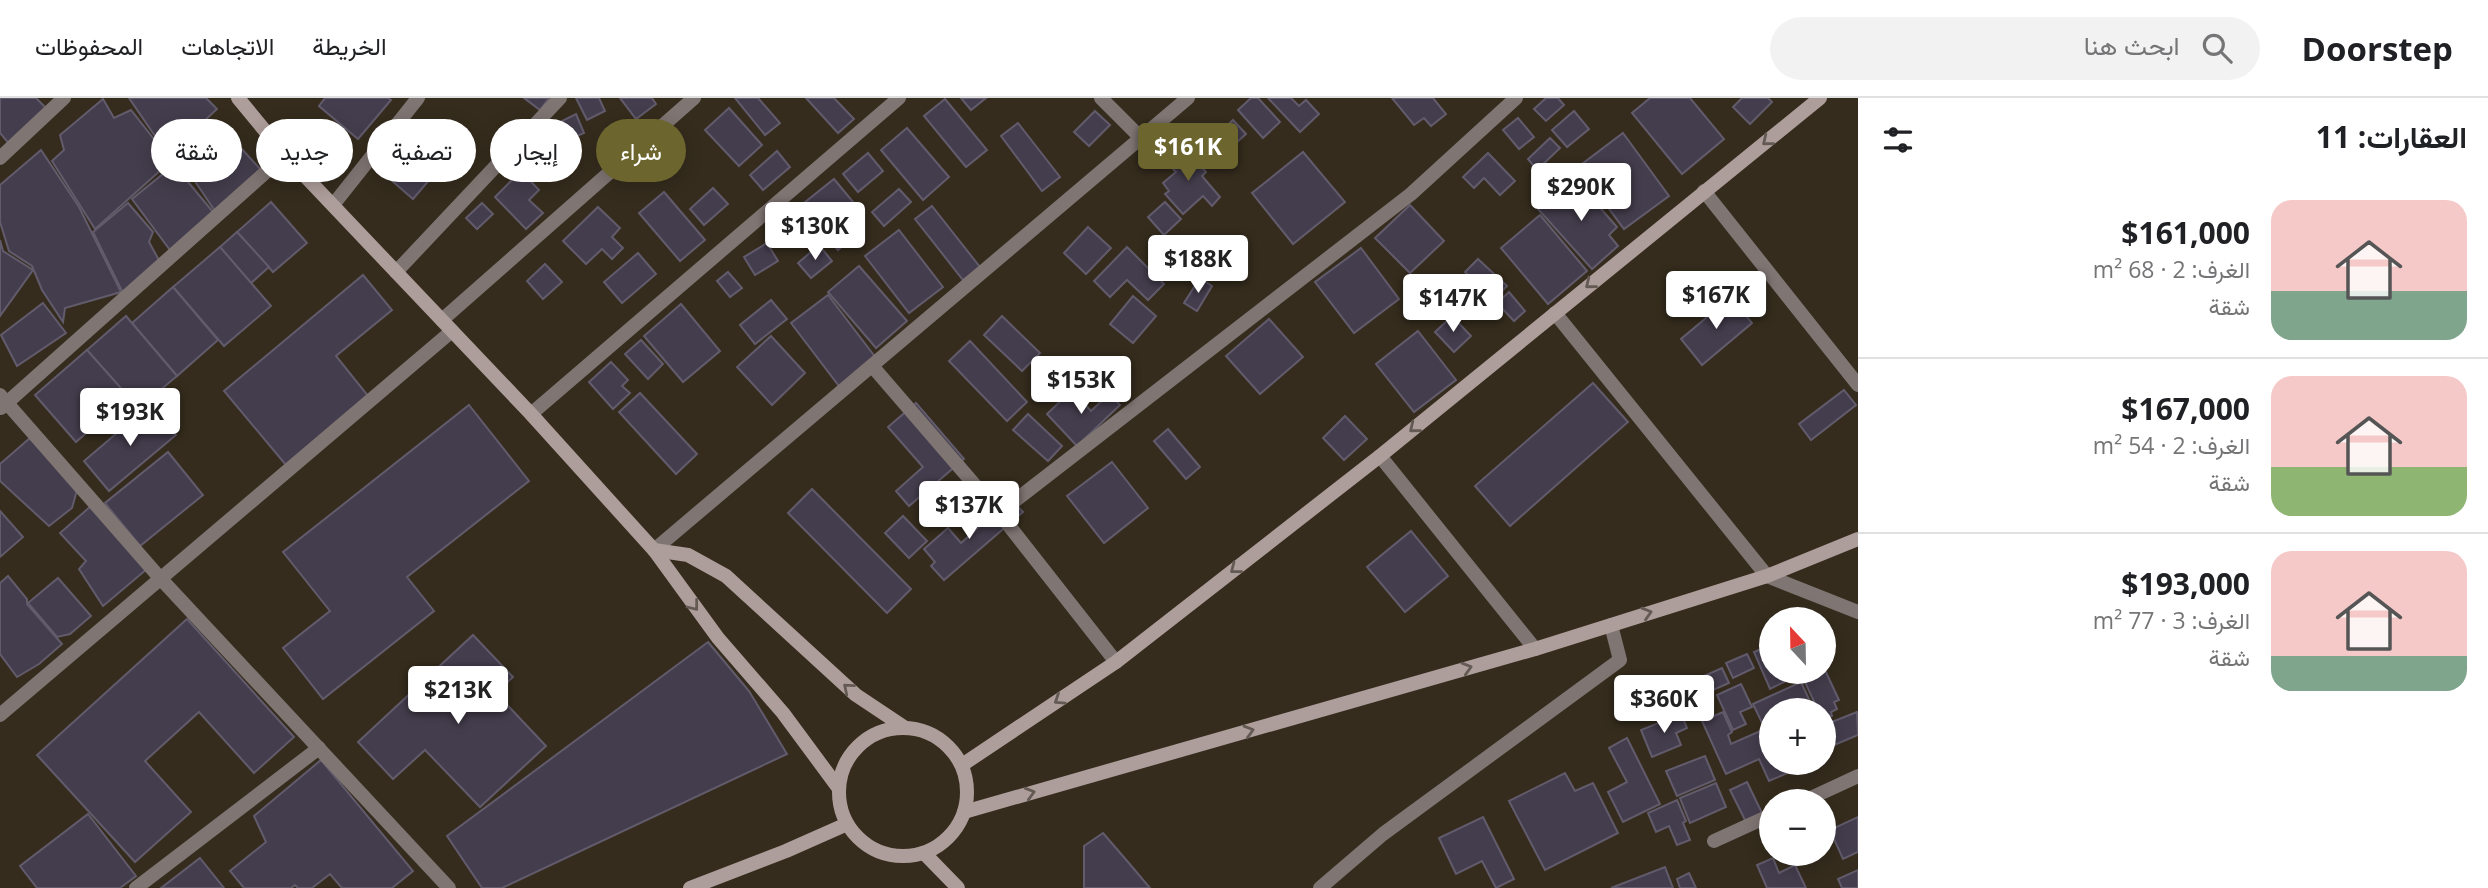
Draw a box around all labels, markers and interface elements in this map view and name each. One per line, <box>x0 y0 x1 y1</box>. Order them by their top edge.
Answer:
search box <box>1770 17 2260 80</box>
text: Doorstep <box>2302 26 2453 71</box>
text: ابحث هنا <box>2084 27 2180 63</box>
text: المحفوظات <box>35 29 143 62</box>
text: الاتجاهات <box>181 29 274 62</box>
text: الخريطة <box>312 29 387 62</box>
icon: search <box>2198 29 2236 67</box>
text: العقارات: 11 <box>2316 116 2467 157</box>
chip: شقة <box>151 119 242 182</box>
chip: جديد <box>256 119 353 182</box>
chip: تصفية <box>367 119 476 182</box>
chip: إيجار <box>490 119 582 182</box>
chip: شراء <box>596 119 686 182</box>
icon: filters <box>1879 121 1917 159</box>
pin: $161K <box>1139 123 1237 183</box>
text: $161K <box>1154 130 1222 162</box>
one-way arrow <box>1762 132 1774 145</box>
pin: $290K <box>1532 164 1630 223</box>
text: $290K <box>1547 170 1615 202</box>
pin: $130K <box>766 202 864 262</box>
text: $130K <box>781 209 849 241</box>
text: $161,000 <box>2121 212 2250 253</box>
icon: home <box>2327 228 2411 312</box>
pin: $188K <box>1149 236 1247 295</box>
text: $188K <box>1164 242 1232 274</box>
text: الغرف: 2 · 68 m² <box>2093 253 2250 285</box>
pin: $167K <box>1667 272 1765 331</box>
pin: $147K <box>1404 274 1502 334</box>
one-way arrow <box>1586 276 1599 288</box>
text: $167K <box>1682 278 1750 310</box>
text: $147K <box>1419 281 1487 313</box>
text: شقة <box>2208 290 2250 322</box>
pin: $153K <box>1032 356 1130 416</box>
text: $153K <box>1047 363 1115 395</box>
pin: $193K <box>81 388 179 448</box>
text: $167,000 <box>2121 388 2250 429</box>
text: $193K <box>96 395 164 427</box>
icon: home <box>2327 404 2411 488</box>
one-way arrow <box>1410 420 1423 432</box>
text: الغرف: 2 · 54 m² <box>2093 429 2250 461</box>
text: شقة <box>2208 466 2250 498</box>
pin: $137K <box>920 482 1018 541</box>
text: $137K <box>935 488 1003 520</box>
one-way arrow <box>1231 560 1243 573</box>
text: $193,000 <box>2121 563 2250 604</box>
icon: home <box>2327 579 2411 663</box>
one-way arrow <box>685 598 698 611</box>
text: الغرف: 3 · 77 m² <box>2093 604 2250 636</box>
one-way arrow <box>1640 607 1652 622</box>
north arrow <box>1759 607 1836 684</box>
map controls <box>1759 607 1836 866</box>
text: شقة <box>2208 641 2250 673</box>
one-way arrow <box>1461 662 1473 676</box>
pin: $213K <box>409 666 507 726</box>
text: $213K <box>424 673 492 705</box>
pin: $360K <box>1615 676 1713 735</box>
text: $360K <box>1630 682 1698 714</box>
one-way arrow <box>843 684 856 696</box>
one-way arrow <box>1054 691 1067 704</box>
button: + <box>1759 698 1836 775</box>
one-way arrow <box>1242 724 1254 739</box>
one-way arrow <box>1024 787 1036 801</box>
button: − <box>1759 789 1836 866</box>

